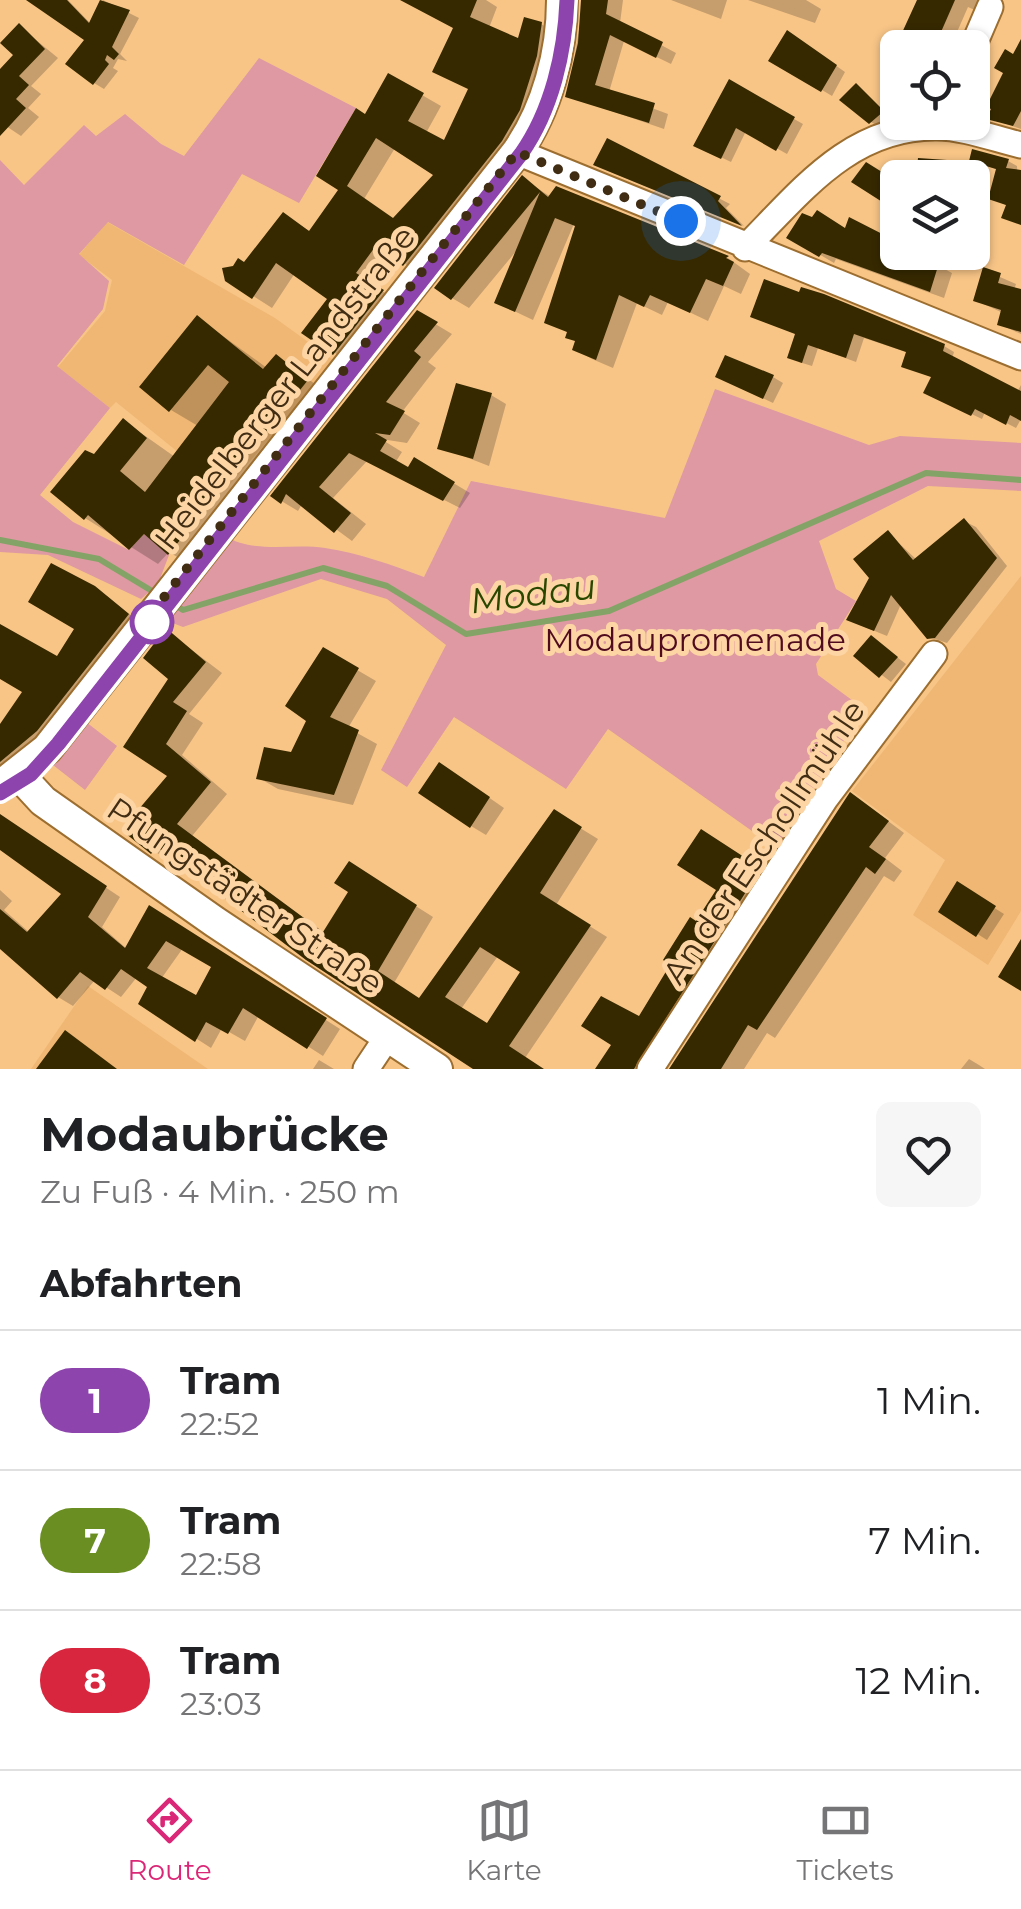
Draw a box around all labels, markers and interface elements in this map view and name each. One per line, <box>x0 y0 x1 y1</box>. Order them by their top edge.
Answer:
map controls <box>880 30 990 270</box>
button: locate <box>880 30 990 140</box>
button: layers <box>880 160 990 270</box>
your location <box>656 196 706 246</box>
street label: Heidelberger Landstraße <box>146 218 423 557</box>
water label: Modau <box>468 564 598 623</box>
unlabelled marker <box>131 601 173 643</box>
park label: Modaupromenade <box>544 620 846 659</box>
street label: An der Eschollmühle <box>654 692 873 991</box>
street label: Pfungstädter Straße <box>100 789 390 1002</box>
button: heart <box>876 1102 981 1207</box>
text: Modaubrücke <box>40 1105 389 1163</box>
text: Zu Fuß · 4 Min. · 250 m <box>40 1172 400 1211</box>
text: Abfahrten <box>40 1260 242 1307</box>
text: Tram <box>180 1357 281 1404</box>
text: 1 Min. <box>877 1377 981 1424</box>
text: 1 <box>88 1379 102 1422</box>
text: 22:52 <box>180 1404 259 1443</box>
text: Tram <box>180 1497 281 1544</box>
text: 7 Min. <box>868 1517 981 1564</box>
text: 7 <box>84 1519 106 1562</box>
text: 22:58 <box>180 1544 262 1583</box>
text: Tram <box>180 1637 281 1684</box>
text: 12 Min. <box>855 1657 981 1704</box>
text: 8 <box>83 1659 107 1702</box>
text: 23:03 <box>180 1684 262 1723</box>
tab: Route <box>127 1793 212 1887</box>
tab: Karte <box>466 1793 542 1887</box>
tab: Tickets <box>796 1793 894 1887</box>

